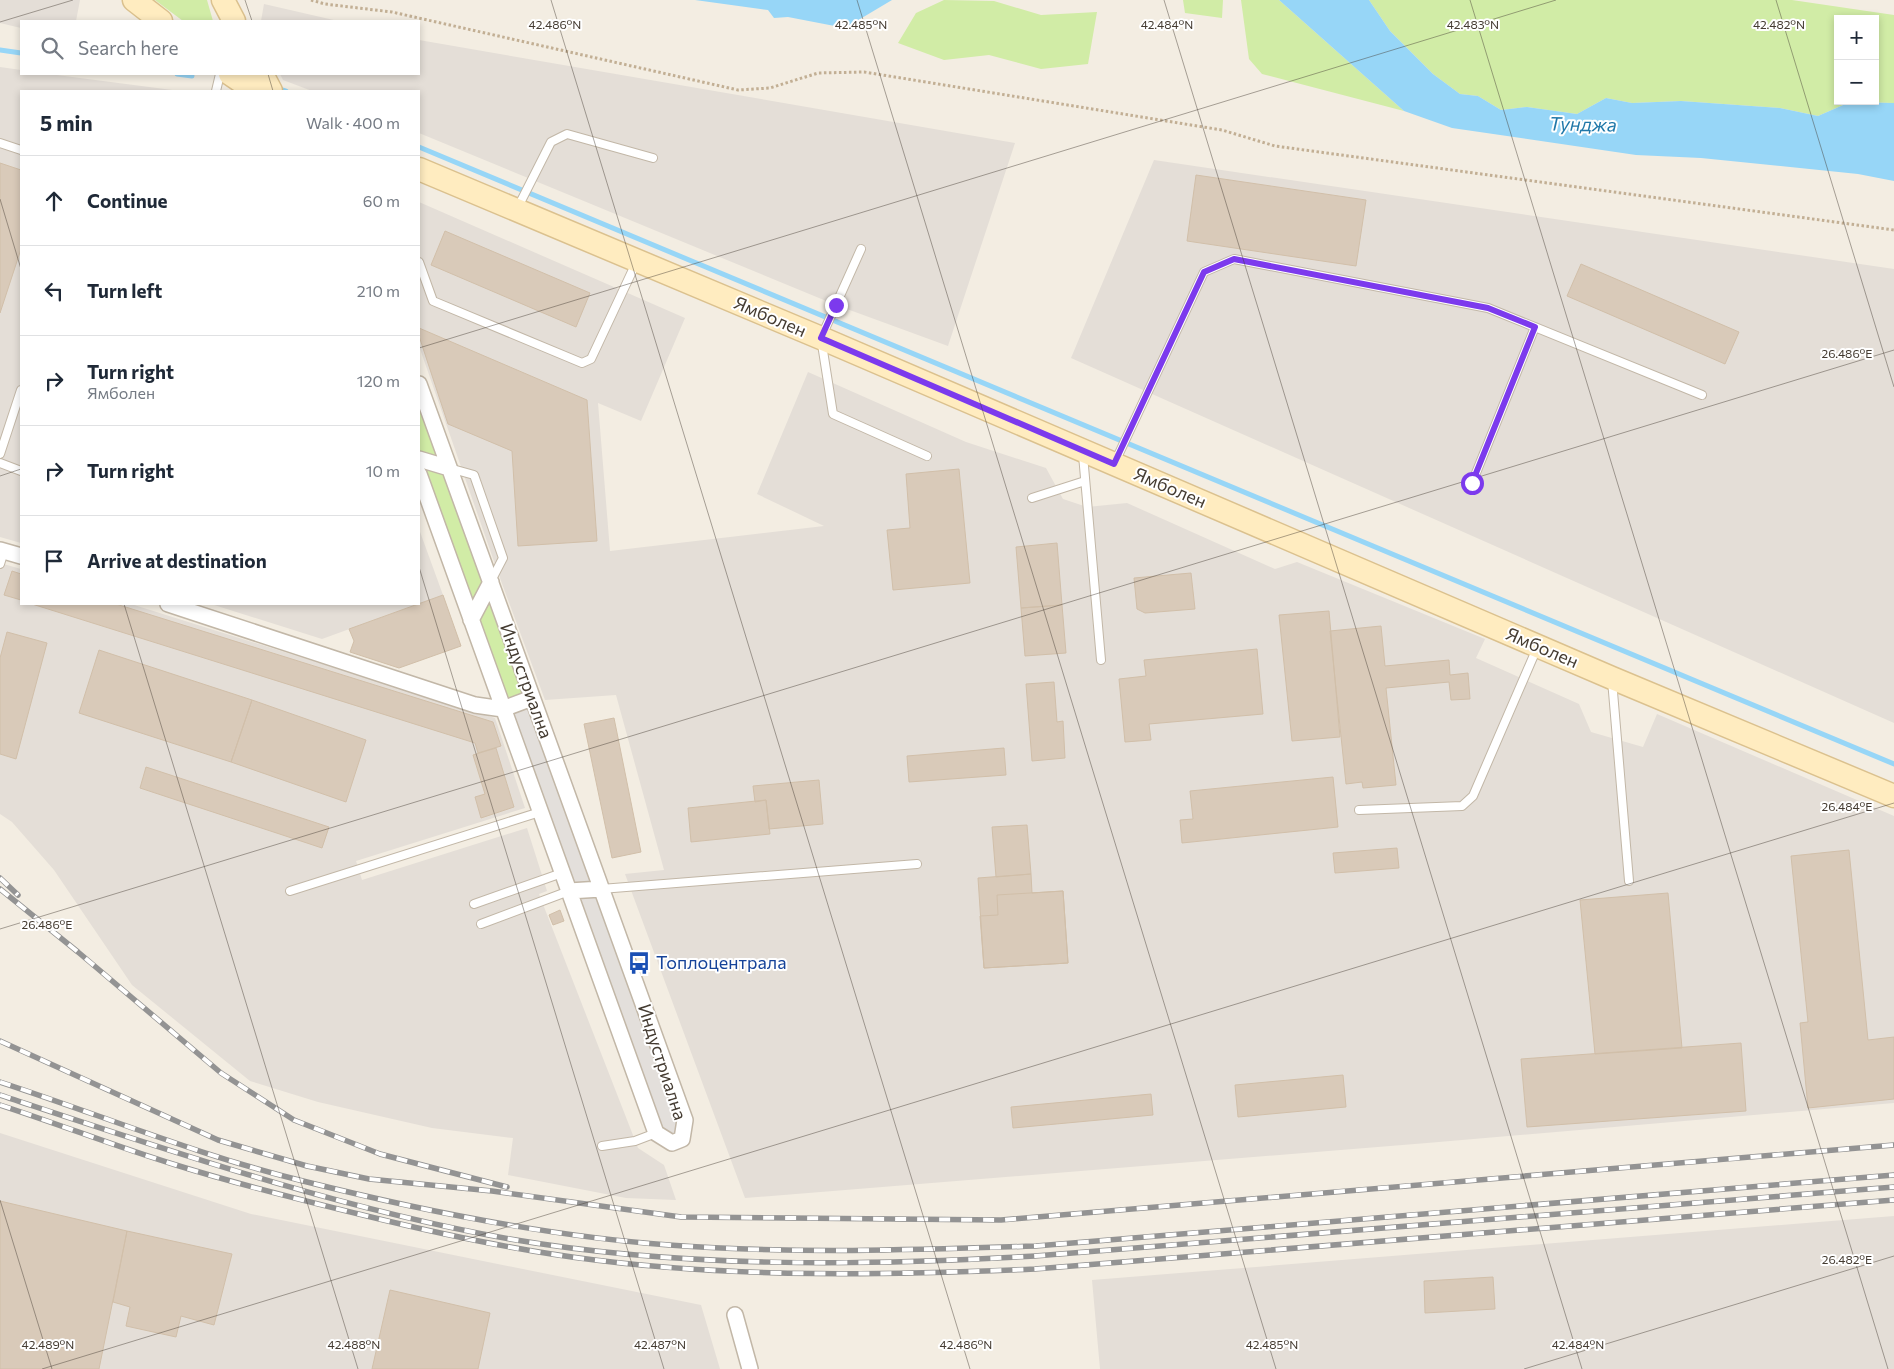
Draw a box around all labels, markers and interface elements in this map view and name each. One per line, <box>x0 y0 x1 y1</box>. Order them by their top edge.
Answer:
map controls <box>1834 15 1879 105</box>
button: + <box>1834 15 1879 60</box>
text: 42.486°N <box>529 17 581 31</box>
text: 42.485°N <box>835 17 887 31</box>
text: 42.484°N <box>1141 17 1193 31</box>
text: 42.483°N <box>1447 17 1499 31</box>
text: 42.482°N <box>1753 17 1805 31</box>
search box <box>20 20 420 75</box>
icon: search <box>38 34 66 62</box>
text: Search here <box>78 36 178 59</box>
button: − <box>1834 60 1879 105</box>
text: 5 min <box>40 110 93 135</box>
water label: Тунджа <box>1549 111 1617 136</box>
text: Walk · 400 m <box>306 113 400 132</box>
icon: ahead <box>40 187 68 215</box>
text: Continue <box>87 189 167 212</box>
text: 60 m <box>363 191 400 210</box>
icon: left <box>40 277 68 305</box>
text: Turn left <box>87 279 162 302</box>
text: 210 m <box>357 281 400 300</box>
street label: Ямболен <box>731 291 810 341</box>
route end <box>825 294 848 317</box>
text: 26.486°E <box>1822 346 1872 360</box>
text: Turn right <box>87 360 174 383</box>
icon: right <box>40 367 68 395</box>
text: 120 m <box>357 371 400 390</box>
text: Ямболен <box>87 383 155 402</box>
icon: right <box>40 457 68 485</box>
text: Turn right <box>87 459 174 482</box>
text: 10 m <box>366 461 400 480</box>
street label: Ямболен <box>1131 462 1210 512</box>
route start <box>1461 472 1484 495</box>
icon: arrive <box>40 547 68 575</box>
text: Arrive at destination <box>87 549 267 572</box>
street label: Индустриална <box>496 620 558 741</box>
street label: Ямболен <box>1503 622 1582 672</box>
text: 26.484°E <box>1822 799 1872 813</box>
text: 26.486°E <box>22 917 72 931</box>
bus stop icon: Топлоцентрала <box>626 950 652 976</box>
place label: Топлоцентрала <box>656 951 787 973</box>
street label: Индустриална <box>634 1001 692 1123</box>
text: 26.482°E <box>1822 1252 1872 1266</box>
text: 42.489°N <box>22 1337 74 1351</box>
text: 42.488°N <box>328 1337 380 1351</box>
text: 42.487°N <box>634 1337 686 1351</box>
text: 42.486°N <box>940 1337 992 1351</box>
text: 42.485°N <box>1246 1337 1298 1351</box>
text: 42.484°N <box>1552 1337 1604 1351</box>

